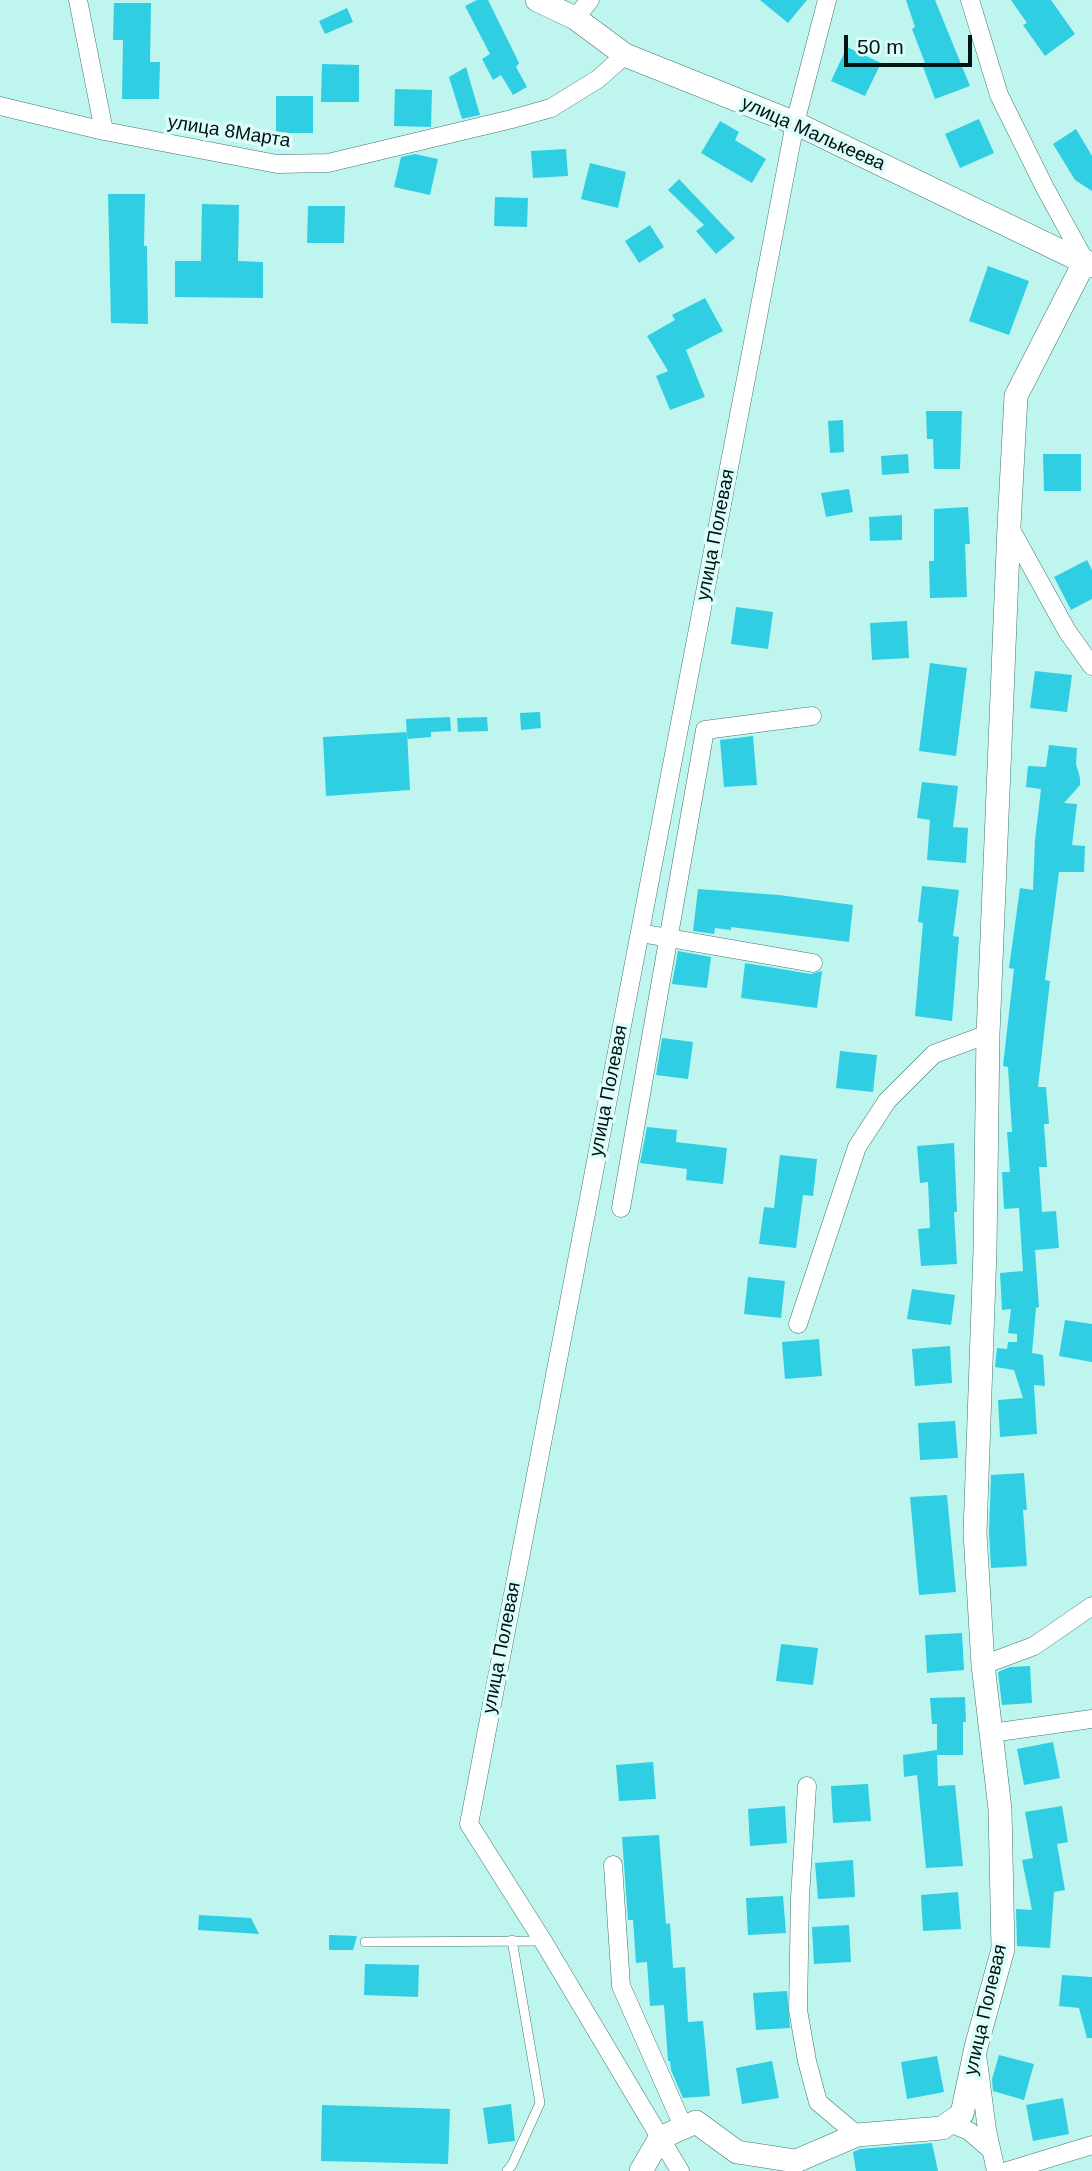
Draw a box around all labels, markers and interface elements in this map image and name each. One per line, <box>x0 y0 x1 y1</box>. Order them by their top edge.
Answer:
scale bar <box>847 21 975 65</box>
text: 50 m <box>857 35 904 58</box>
street label: улица Малькеева <box>737 92 889 176</box>
street label: улица 8Марта <box>166 111 292 153</box>
street label: улица Полевая <box>692 467 740 603</box>
street label: улица Полевая <box>585 1023 633 1159</box>
street label: улица Полевая <box>478 1580 526 1716</box>
street label: улица Полевая <box>960 1942 1012 2078</box>

